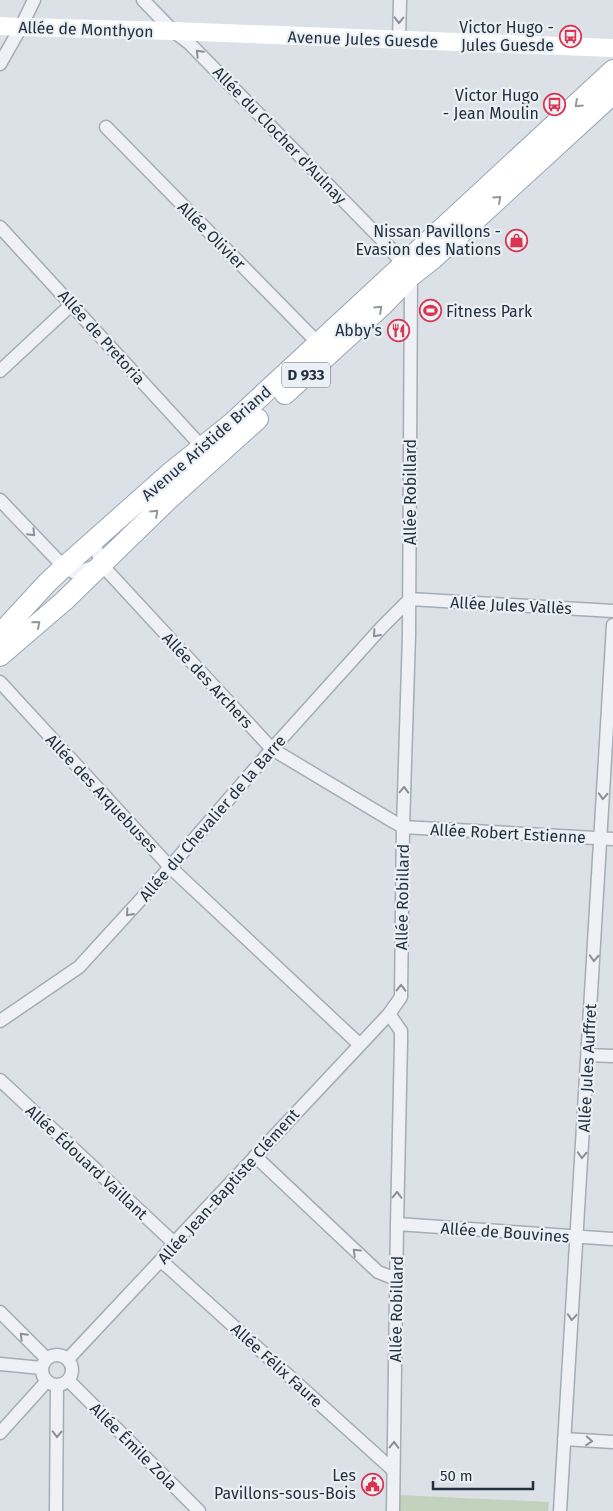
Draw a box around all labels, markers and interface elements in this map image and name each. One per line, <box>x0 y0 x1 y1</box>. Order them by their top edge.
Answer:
one-way arrow <box>394 16 405 24</box>
street label: Allée de Monthyon <box>18 18 154 41</box>
place label: Victor Hugo - Jules Guesde <box>459 18 554 55</box>
bus stop icon: Victor Hugo - Jules Guesde <box>558 24 582 48</box>
street label: Avenue Jules Guesde <box>287 27 439 52</box>
one-way arrow <box>196 50 205 59</box>
street label: Allée du Clocher d'Aulnay <box>209 63 350 208</box>
place label: Victor Hugo - Jean Moulin <box>443 86 539 123</box>
bus stop icon: Victor Hugo - Jean Moulin <box>543 92 567 116</box>
one-way arrow <box>575 98 584 107</box>
one-way arrow <box>492 196 501 205</box>
street label: Allée Olivier <box>174 198 250 274</box>
place label: Nissan Pavillons - Evasion des Nations <box>356 222 501 259</box>
shop icon: Nissan Pavillons - Evasion des Nations <box>505 228 529 252</box>
street label: Allée de Pretoria <box>54 286 149 388</box>
sports icon: Fitness Park <box>418 299 442 323</box>
place label: Fitness Park <box>446 302 533 321</box>
one-way arrow <box>373 306 382 315</box>
restaurant icon: Abby's <box>386 318 410 342</box>
place label: Abby's <box>335 321 382 340</box>
road number: D 933 <box>282 362 330 388</box>
street label: Avenue Aristide Briand <box>138 382 275 505</box>
street label: Allée Robillard <box>401 439 420 545</box>
one-way arrow <box>150 510 159 519</box>
one-way arrow <box>26 528 35 537</box>
street label: Allée Jules Vallès <box>450 593 572 618</box>
one-way arrow <box>31 621 40 630</box>
street label: Allée des Archers <box>158 628 257 732</box>
one-way arrow <box>373 629 382 638</box>
street label: Allée des Arquebuses <box>42 730 161 857</box>
street label: Allée du Chevalier de la Barre <box>135 731 290 905</box>
one-way arrow <box>399 786 410 794</box>
one-way arrow <box>598 792 609 800</box>
street label: Allée Robert Estienne <box>430 820 586 847</box>
street label: Allée Robillard <box>392 844 413 950</box>
one-way arrow <box>125 907 134 916</box>
one-way arrow <box>588 954 599 962</box>
one-way arrow <box>396 983 406 991</box>
street label: Allée Jules Auffret <box>575 1003 600 1133</box>
street label: Allée Édouard Vaillant <box>22 1100 152 1224</box>
street label: Allée Jean-Baptiste Clément <box>154 1105 303 1268</box>
one-way arrow <box>577 1151 588 1159</box>
one-way arrow <box>392 1191 403 1199</box>
street label: Allée de Bouvines <box>440 1219 570 1246</box>
one-way arrow <box>353 1249 362 1258</box>
street label: Allée Robillard <box>386 1256 407 1362</box>
one-way arrow <box>566 1313 577 1321</box>
street label: Allée Félix Faure <box>227 1319 326 1411</box>
one-way arrow <box>20 1333 29 1342</box>
street label: Allée Émile Zola <box>86 1398 182 1494</box>
one-way arrow <box>52 1430 62 1438</box>
one-way arrow <box>585 1435 593 1446</box>
one-way arrow <box>389 1441 399 1448</box>
scale bar <box>433 1458 533 1490</box>
place label: Les Pavillons-sous-Bois <box>214 1466 356 1503</box>
text: 50 m <box>440 1467 473 1485</box>
public building icon: Les Pavillons-sous-Bois <box>360 1472 384 1496</box>

